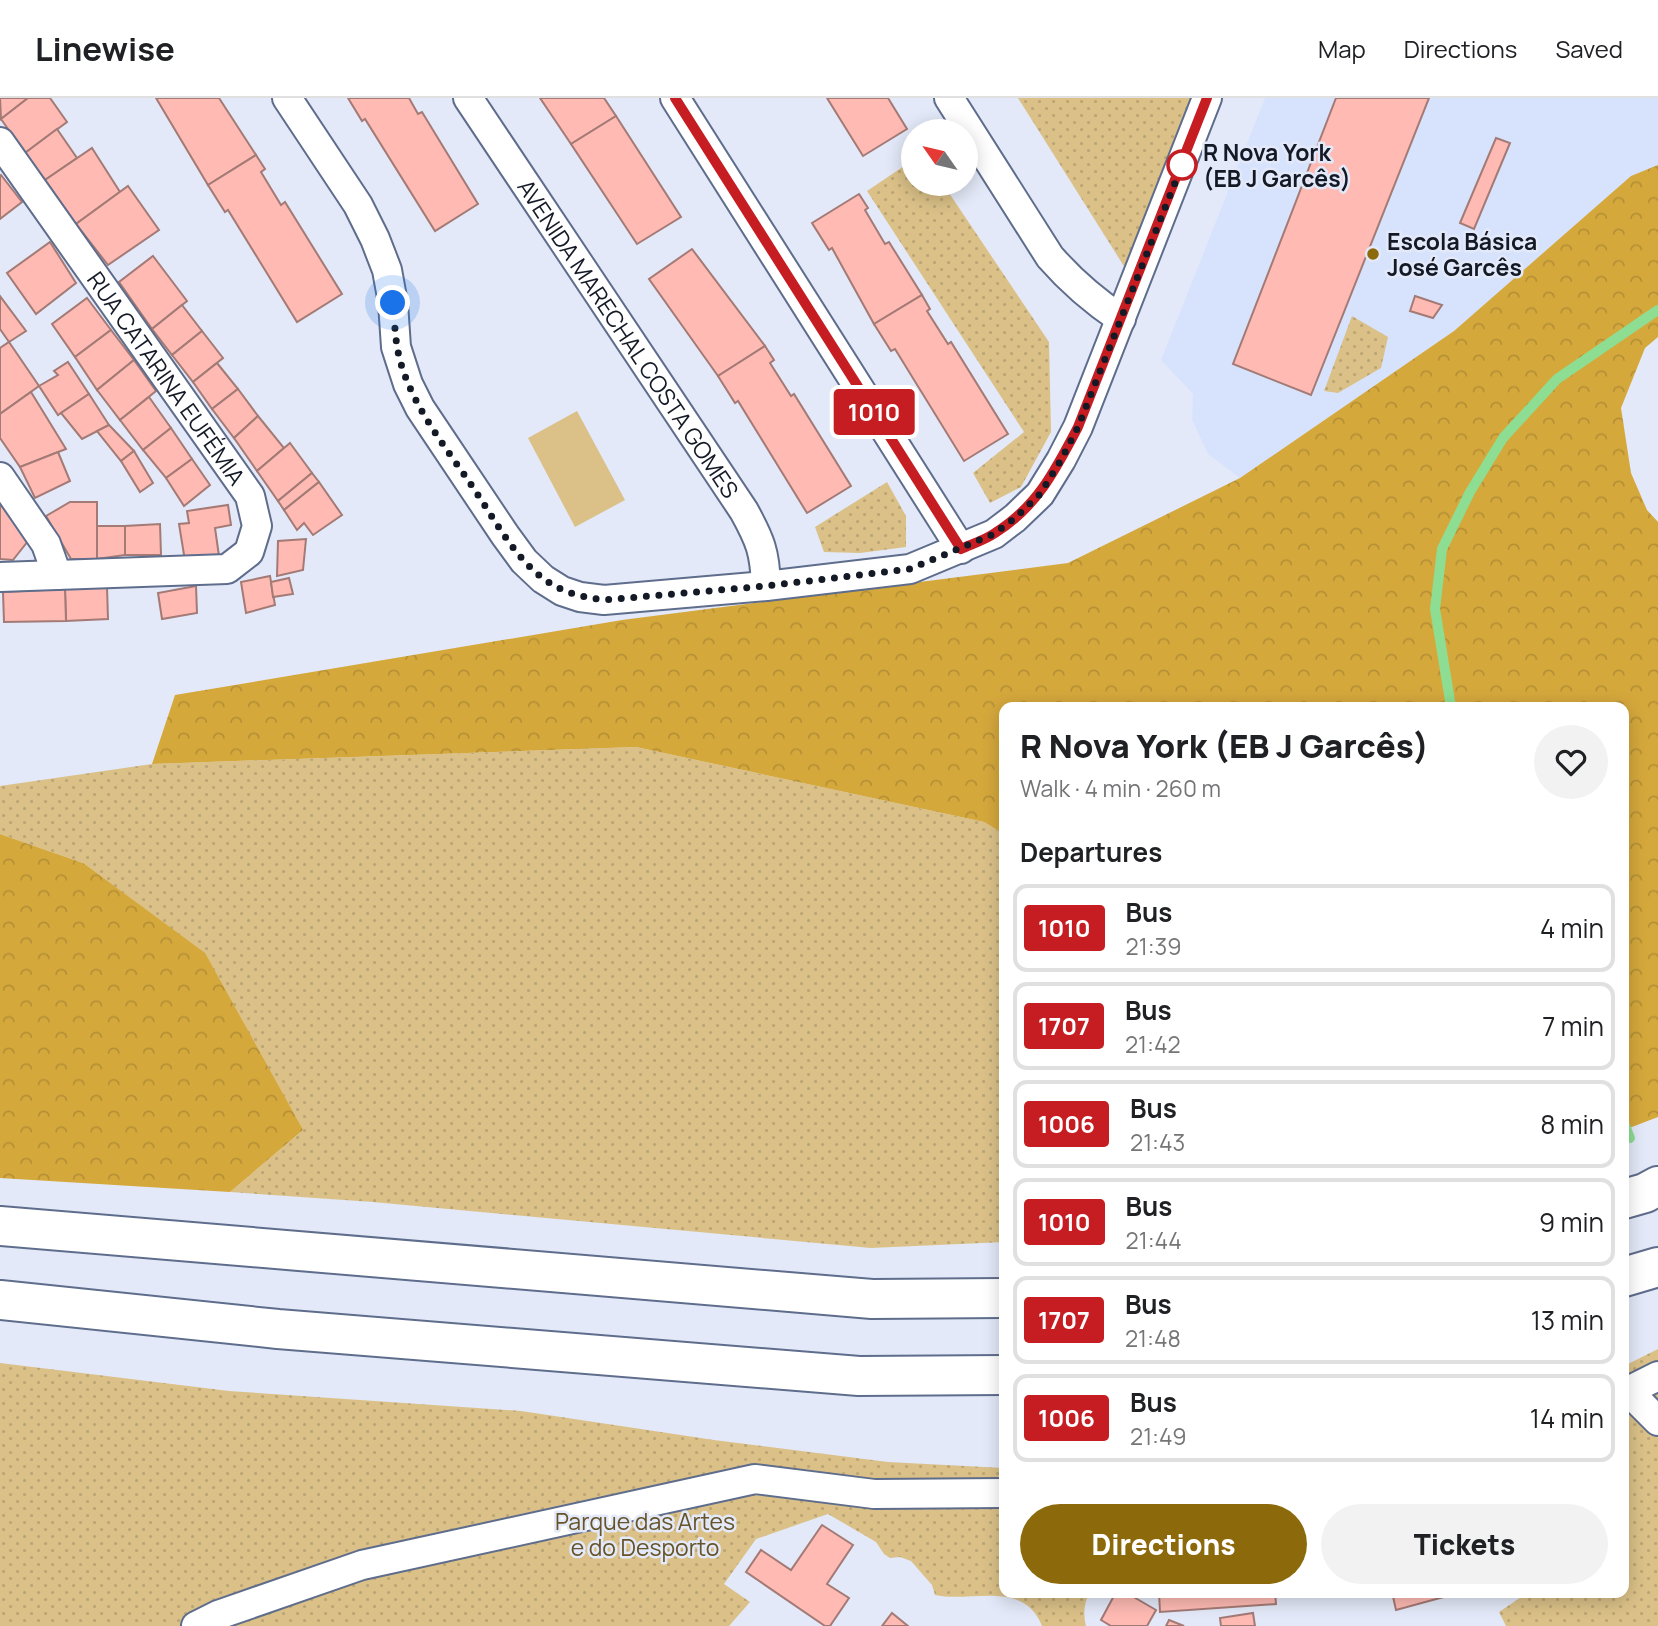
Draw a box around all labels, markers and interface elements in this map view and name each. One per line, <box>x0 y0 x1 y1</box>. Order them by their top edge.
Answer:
text: Linewise <box>35 26 175 71</box>
text: Map <box>1318 32 1366 65</box>
text: Directions <box>1404 32 1517 65</box>
text: Saved <box>1555 32 1623 65</box>
north arrow <box>901 119 978 196</box>
map controls <box>901 119 978 196</box>
place label: R Nova York (EB J Garcês) <box>1203 136 1351 194</box>
marker: R Nova York (EB J Garcês) <box>1167 150 1197 180</box>
street label: AVENIDA MARECHAL COSTA GOMES <box>511 173 747 504</box>
place label: Escola Básica José Garcês <box>1387 225 1537 283</box>
marker: Escola Básica José Garcês <box>1365 246 1381 262</box>
street label: RUA CATARINA EUFÉMIA <box>80 265 253 492</box>
your location <box>375 285 410 320</box>
line badge: 1010 <box>825 389 923 435</box>
text: 1010 <box>848 395 900 428</box>
text: R Nova York (EB J Garcês) <box>1020 723 1429 768</box>
button: heart <box>1534 725 1608 799</box>
text: Walk · 4 min · 260 m <box>1020 772 1221 804</box>
text: Departures <box>1020 834 1162 870</box>
text: Bus <box>1126 894 1172 930</box>
text: 4 min <box>1540 910 1604 946</box>
text: 1010 <box>1038 911 1091 944</box>
text: 21:39 <box>1126 930 1182 962</box>
text: Bus <box>1125 992 1172 1028</box>
text: 7 min <box>1542 1008 1604 1044</box>
text: 1707 <box>1038 1009 1090 1042</box>
text: 21:42 <box>1125 1028 1181 1060</box>
text: Bus <box>1130 1090 1177 1126</box>
text: 8 min <box>1540 1106 1604 1142</box>
text: 1006 <box>1038 1107 1095 1140</box>
text: 21:43 <box>1130 1126 1185 1158</box>
text: Bus <box>1126 1188 1172 1224</box>
text: 9 min <box>1539 1204 1604 1240</box>
text: 1010 <box>1038 1205 1091 1238</box>
text: 21:44 <box>1126 1224 1182 1256</box>
text: Bus <box>1125 1286 1172 1322</box>
text: 13 min <box>1531 1302 1604 1338</box>
text: 1707 <box>1038 1303 1090 1336</box>
text: 21:48 <box>1125 1322 1181 1354</box>
text: Bus <box>1130 1384 1177 1420</box>
text: 14 min <box>1530 1400 1604 1436</box>
text: 1006 <box>1038 1401 1095 1434</box>
text: 21:49 <box>1130 1420 1187 1452</box>
button: Directions <box>1020 1504 1307 1584</box>
button: Tickets <box>1321 1504 1608 1584</box>
park label: Parque das Artes e do Desporto <box>555 1505 735 1563</box>

